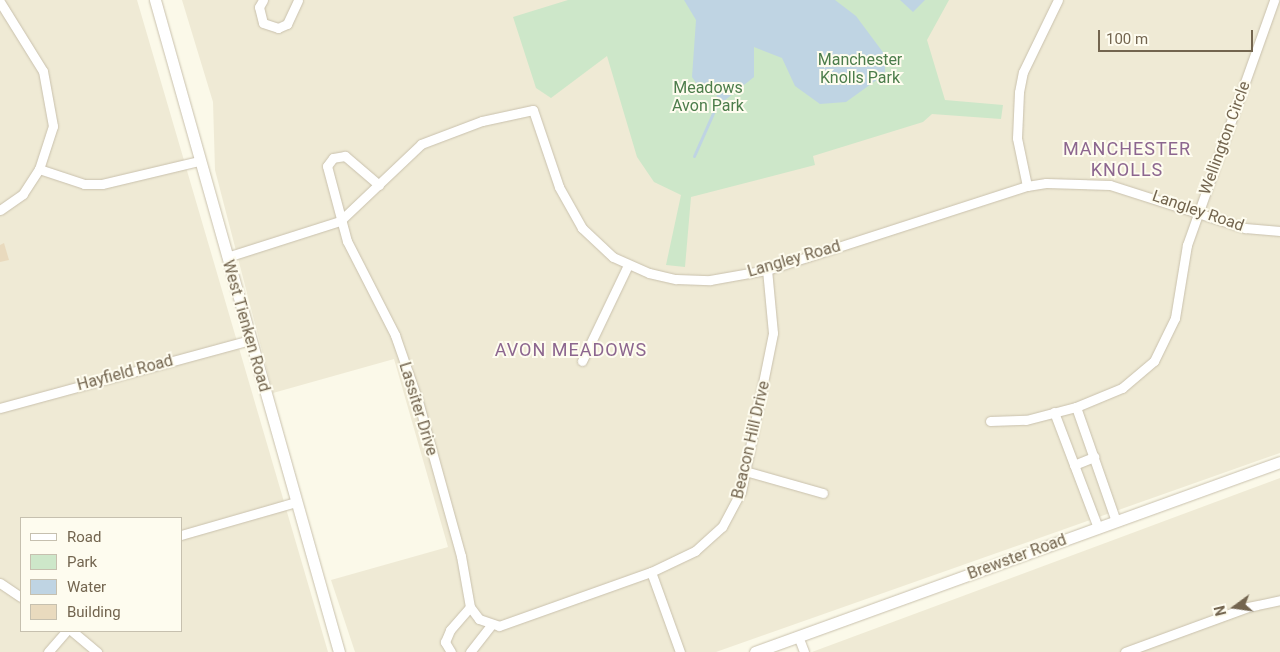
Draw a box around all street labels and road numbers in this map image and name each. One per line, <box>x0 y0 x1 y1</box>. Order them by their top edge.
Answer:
street label: Wellington Circle <box>1196 79 1254 197</box>
street label: Langley Road <box>1150 186 1246 236</box>
street label: Langley Road <box>745 237 843 281</box>
street label: West Tienken Road <box>218 258 274 394</box>
street label: Hayfield Road <box>75 351 175 395</box>
street label: Lassiter Drive <box>395 360 441 458</box>
street label: Beacon Hill Drive <box>728 379 774 501</box>
street label: Brewster Road <box>965 530 1069 584</box>

